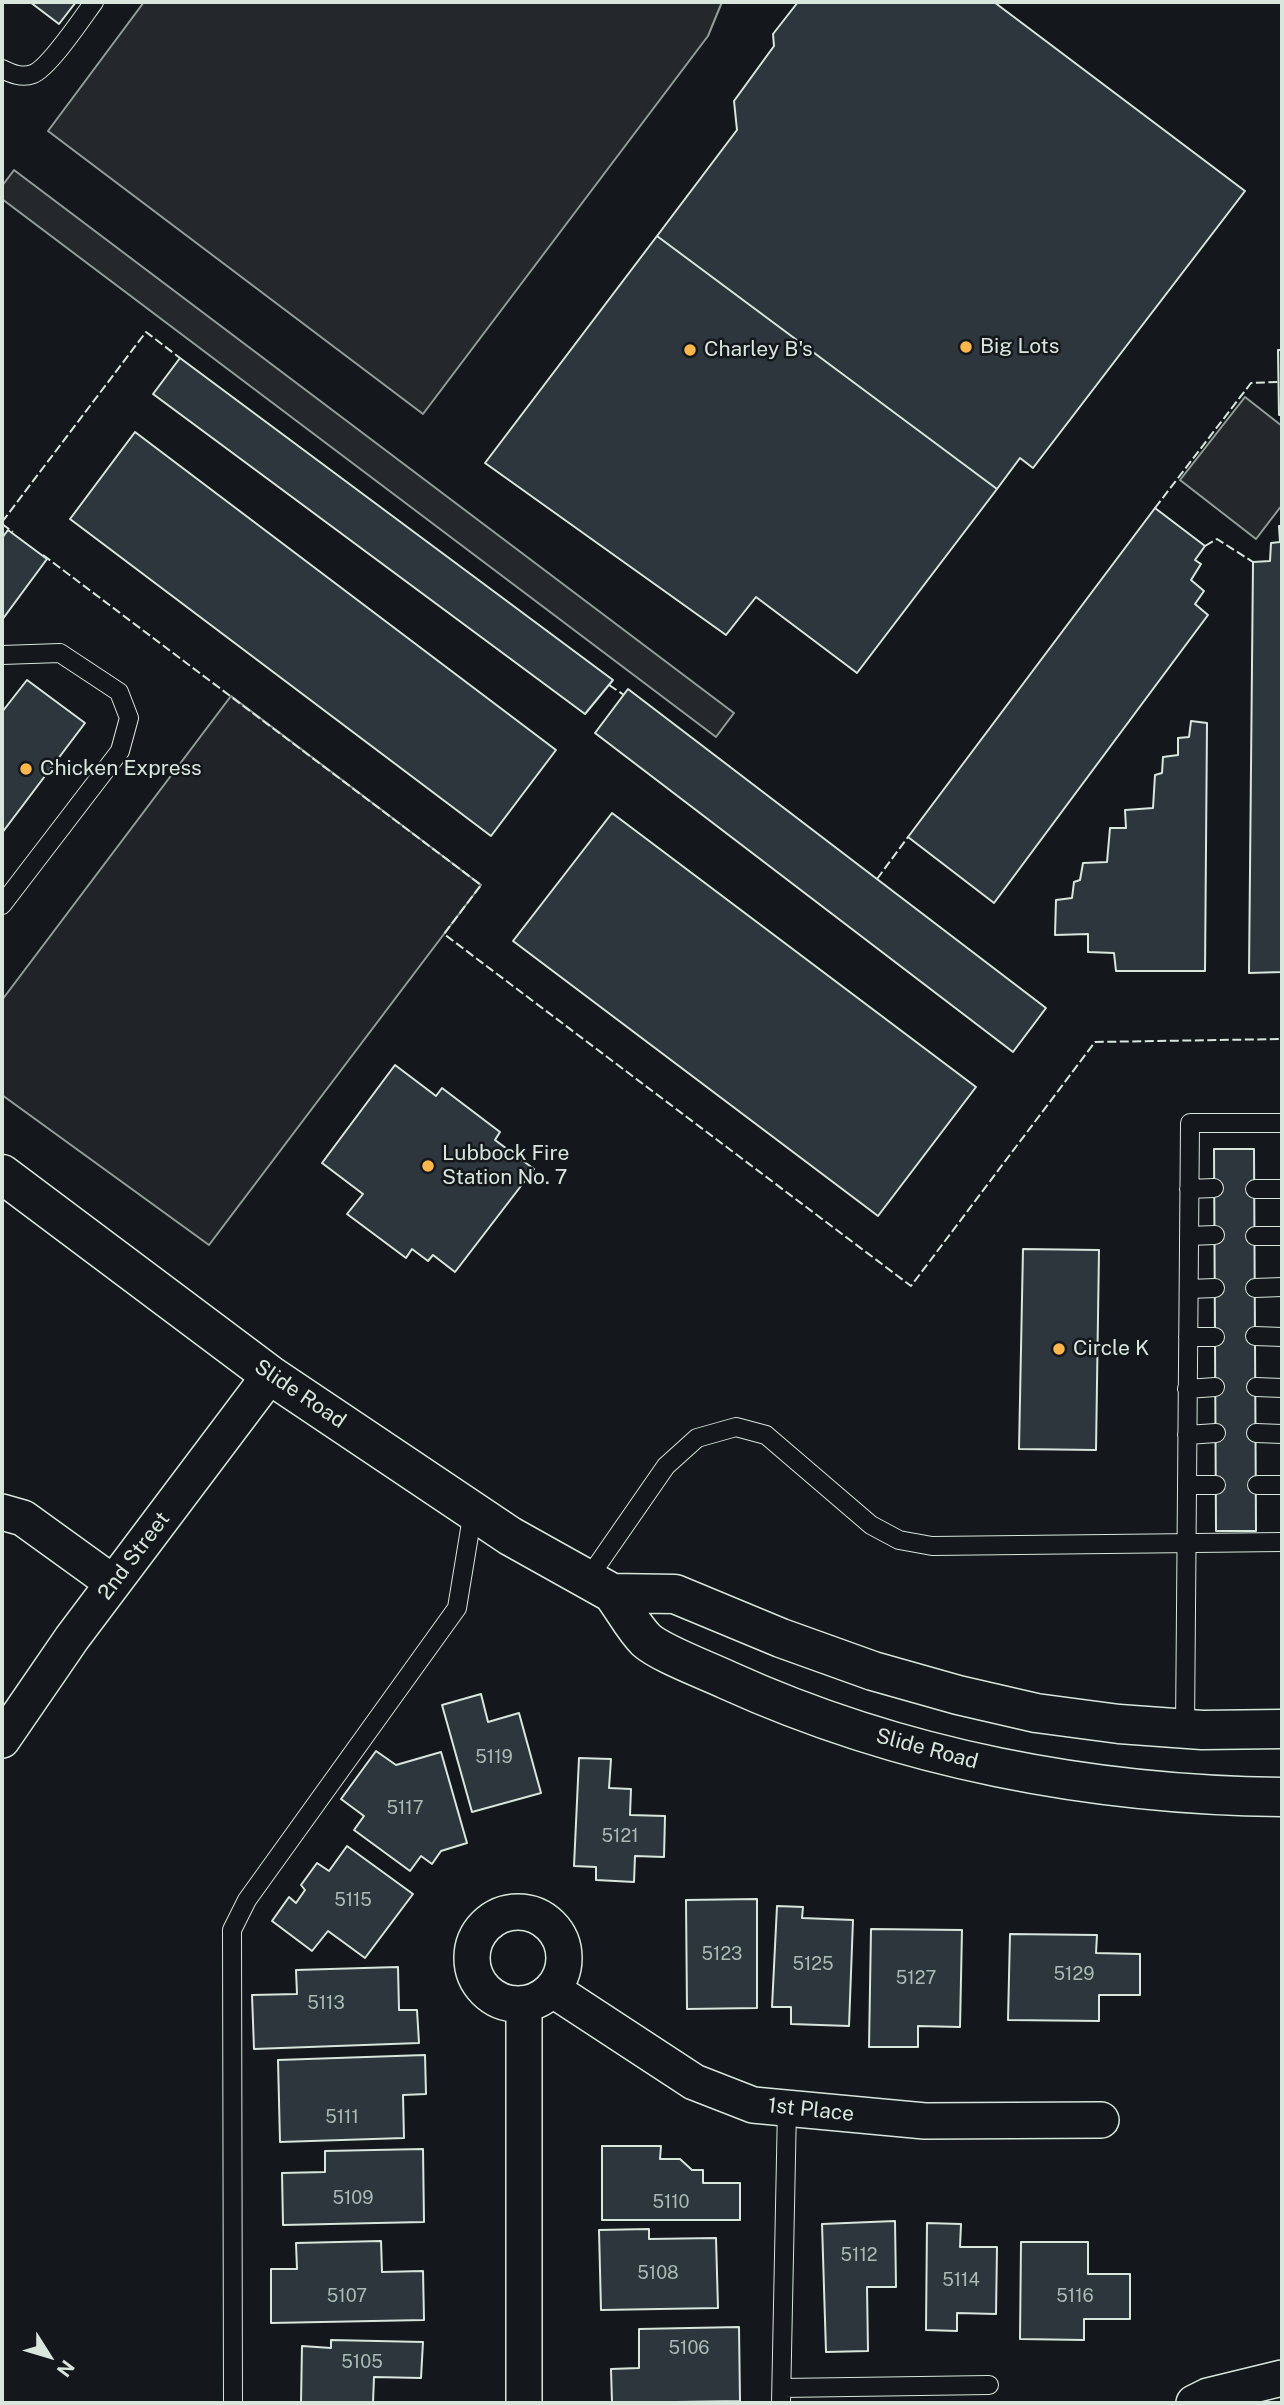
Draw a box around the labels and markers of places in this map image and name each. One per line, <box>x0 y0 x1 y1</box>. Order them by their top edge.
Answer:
place label: Big Lots <box>980 334 1059 360</box>
place label: Charley B's <box>704 337 813 363</box>
marker: Big Lots <box>958 339 974 355</box>
marker: Charley B's <box>682 342 698 358</box>
place label: Chicken Express <box>40 756 202 782</box>
marker: Chicken Express <box>18 761 34 777</box>
place label: Lubbock Fire Station No. 7 <box>442 1141 569 1191</box>
marker: Lubbock Fire Station No. 7 <box>420 1158 436 1174</box>
place label: Circle K <box>1073 1336 1149 1362</box>
marker: Circle K <box>1051 1341 1067 1357</box>

